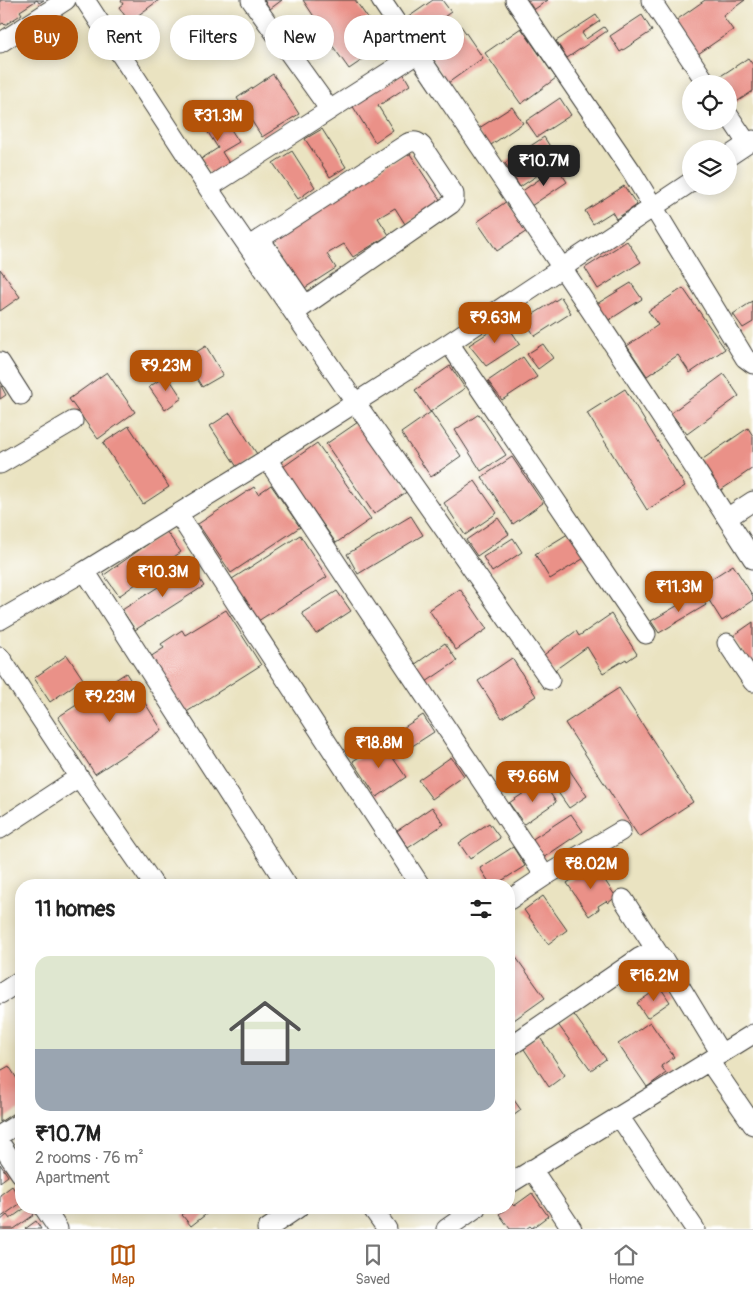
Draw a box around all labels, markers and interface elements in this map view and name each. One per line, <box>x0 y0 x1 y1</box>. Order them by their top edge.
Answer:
chip: Buy <box>15 15 78 60</box>
chip: Rent <box>88 15 160 60</box>
chip: Filters <box>170 15 255 60</box>
chip: New <box>265 15 334 60</box>
chip: Apartment <box>344 15 464 60</box>
map controls <box>682 75 737 195</box>
button: locate <box>682 75 737 130</box>
pin: ₹31.3M <box>177 100 259 142</box>
text: ₹31.3M <box>194 106 242 126</box>
button: layers <box>682 140 737 195</box>
pin: ₹10.7M <box>503 144 585 187</box>
text: ₹10.7M <box>519 151 569 171</box>
pin: ₹9.63M <box>454 302 536 344</box>
text: ₹9.63M <box>469 308 521 328</box>
pin: ₹9.23M <box>125 350 207 392</box>
text: ₹9.23M <box>141 356 191 376</box>
pin: ₹10.3M <box>122 556 204 598</box>
text: ₹10.3M <box>138 562 188 582</box>
pin: ₹11.3M <box>638 570 720 613</box>
text: ₹11.3M <box>656 577 702 597</box>
pin: ₹9.23M <box>69 680 151 723</box>
text: ₹9.23M <box>85 687 135 707</box>
pin: ₹18.8M <box>338 726 420 769</box>
text: ₹18.8M <box>355 733 403 753</box>
pin: ₹9.66M <box>492 760 574 803</box>
text: ₹9.66M <box>507 767 559 787</box>
pin: ₹8.02M <box>550 848 632 890</box>
text: ₹8.02M <box>565 854 617 874</box>
icon: filters <box>467 895 495 923</box>
text: 11 homes <box>35 896 115 923</box>
pin: ₹16.2M <box>613 960 695 1002</box>
text: ₹16.2M <box>629 966 679 986</box>
icon: home <box>220 988 310 1078</box>
text: ₹10.7M <box>35 1121 101 1148</box>
text: 2 rooms · 76 m² <box>35 1148 144 1168</box>
text: Apartment <box>35 1168 110 1188</box>
tab: Map <box>109 1241 137 1288</box>
tab: Saved <box>355 1241 390 1288</box>
tab: Home <box>609 1241 644 1288</box>

